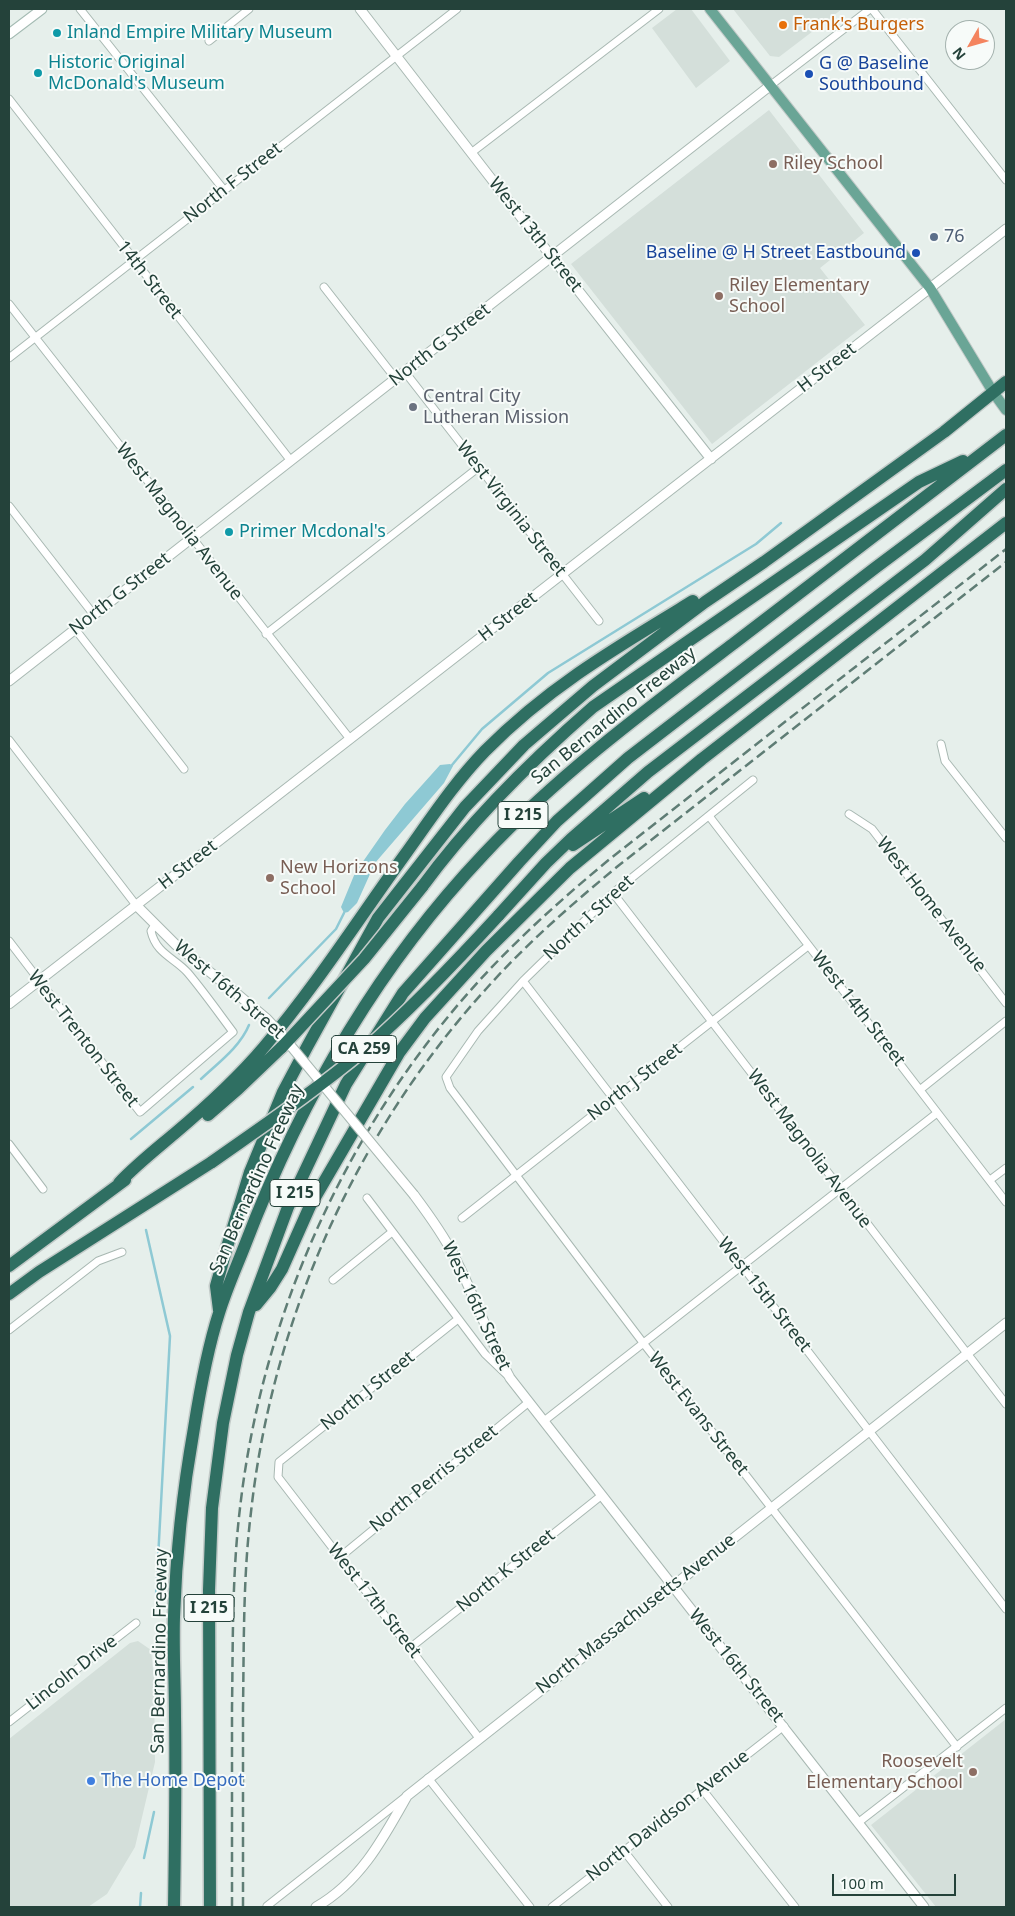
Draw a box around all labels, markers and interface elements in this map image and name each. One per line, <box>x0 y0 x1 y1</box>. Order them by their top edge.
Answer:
place label: Frank's Burgers <box>793 14 924 36</box>
marker: Frank's Burgers <box>777 19 789 31</box>
north arrow <box>945 20 995 70</box>
place label: Inland Empire Military Museum <box>67 22 333 44</box>
marker: Inland Empire Military Museum <box>51 27 63 39</box>
text: N <box>948 44 970 64</box>
place label: Historic Original McDonald's Museum <box>48 52 225 94</box>
place label: G @ Baseline Southbound <box>819 53 929 96</box>
marker: Historic Original McDonald's Museum <box>32 67 44 79</box>
marker: G @ Baseline Southbound <box>803 68 815 80</box>
street label: North F Street <box>180 138 286 228</box>
place label: Riley School <box>783 153 883 175</box>
marker: Riley School <box>767 158 779 170</box>
street label: West 13th Street <box>484 173 586 297</box>
place label: 76 <box>944 226 965 248</box>
marker: 76 <box>928 231 940 243</box>
street label: 14th Street <box>112 237 186 323</box>
place label: Baseline @ H Street Eastbound <box>646 242 906 264</box>
marker: Baseline @ H Street Eastbound <box>910 247 922 259</box>
place label: Riley Elementary School <box>729 275 869 318</box>
marker: Riley Elementary School <box>713 290 725 302</box>
street label: North G Street <box>385 299 495 391</box>
street label: H Street <box>793 338 861 398</box>
place label: Central City Lutheran Mission <box>423 386 569 428</box>
marker: Central City Lutheran Mission <box>407 401 419 413</box>
street label: West Virginia Street <box>452 437 570 581</box>
street label: West Magnolia Avenue <box>111 439 247 605</box>
place label: Primer Mcdonal's <box>239 521 386 543</box>
marker: Primer Mcdonal's <box>223 526 235 538</box>
street label: North G Street <box>65 548 175 640</box>
street label: H Street <box>474 587 542 647</box>
street label: San Bernardino Freeway <box>527 643 701 789</box>
road number: I 215 <box>498 802 548 828</box>
street label: West Home Avenue <box>872 833 990 977</box>
street label: H Street <box>154 835 222 895</box>
place label: New Horizons School <box>280 857 398 900</box>
street label: North I Street <box>539 871 639 965</box>
marker: New Horizons School <box>264 872 276 884</box>
street label: West 16th Street <box>169 936 289 1044</box>
street label: West 14th Street <box>807 947 909 1071</box>
street label: West Trenton Street <box>23 966 143 1112</box>
road number: CA 259 <box>332 1036 396 1062</box>
street label: North J Street <box>583 1038 687 1126</box>
street label: West Magnolia Avenue <box>742 1065 876 1233</box>
street label: San Bernardino Freeway <box>205 1081 309 1277</box>
road number: I 215 <box>270 1180 320 1206</box>
street label: West 15th Street <box>713 1233 815 1357</box>
street label: West 16th Street <box>437 1238 515 1374</box>
street label: North J Street <box>317 1347 419 1435</box>
street label: West Evans Street <box>643 1348 753 1480</box>
street label: North Perris Street <box>366 1421 502 1537</box>
street label: North K Street <box>452 1525 560 1617</box>
street label: North Massachusetts Avenue <box>532 1529 740 1699</box>
street label: West 17th Street <box>323 1539 425 1663</box>
street label: San Bernardino Freeway <box>147 1548 173 1754</box>
road number: I 215 <box>184 1595 234 1622</box>
street label: West 16th Street <box>684 1605 788 1727</box>
street label: Lincoln Drive <box>22 1631 122 1715</box>
street label: North Davidson Avenue <box>582 1746 754 1886</box>
place label: Roosevelt Elementary School <box>806 1751 963 1794</box>
marker: Roosevelt Elementary School <box>967 1766 979 1778</box>
place label: The Home Depot <box>101 1770 245 1792</box>
marker: The Home Depot <box>85 1775 97 1787</box>
scale bar <box>835 1864 959 1896</box>
text: 100 m <box>840 1873 884 1893</box>

